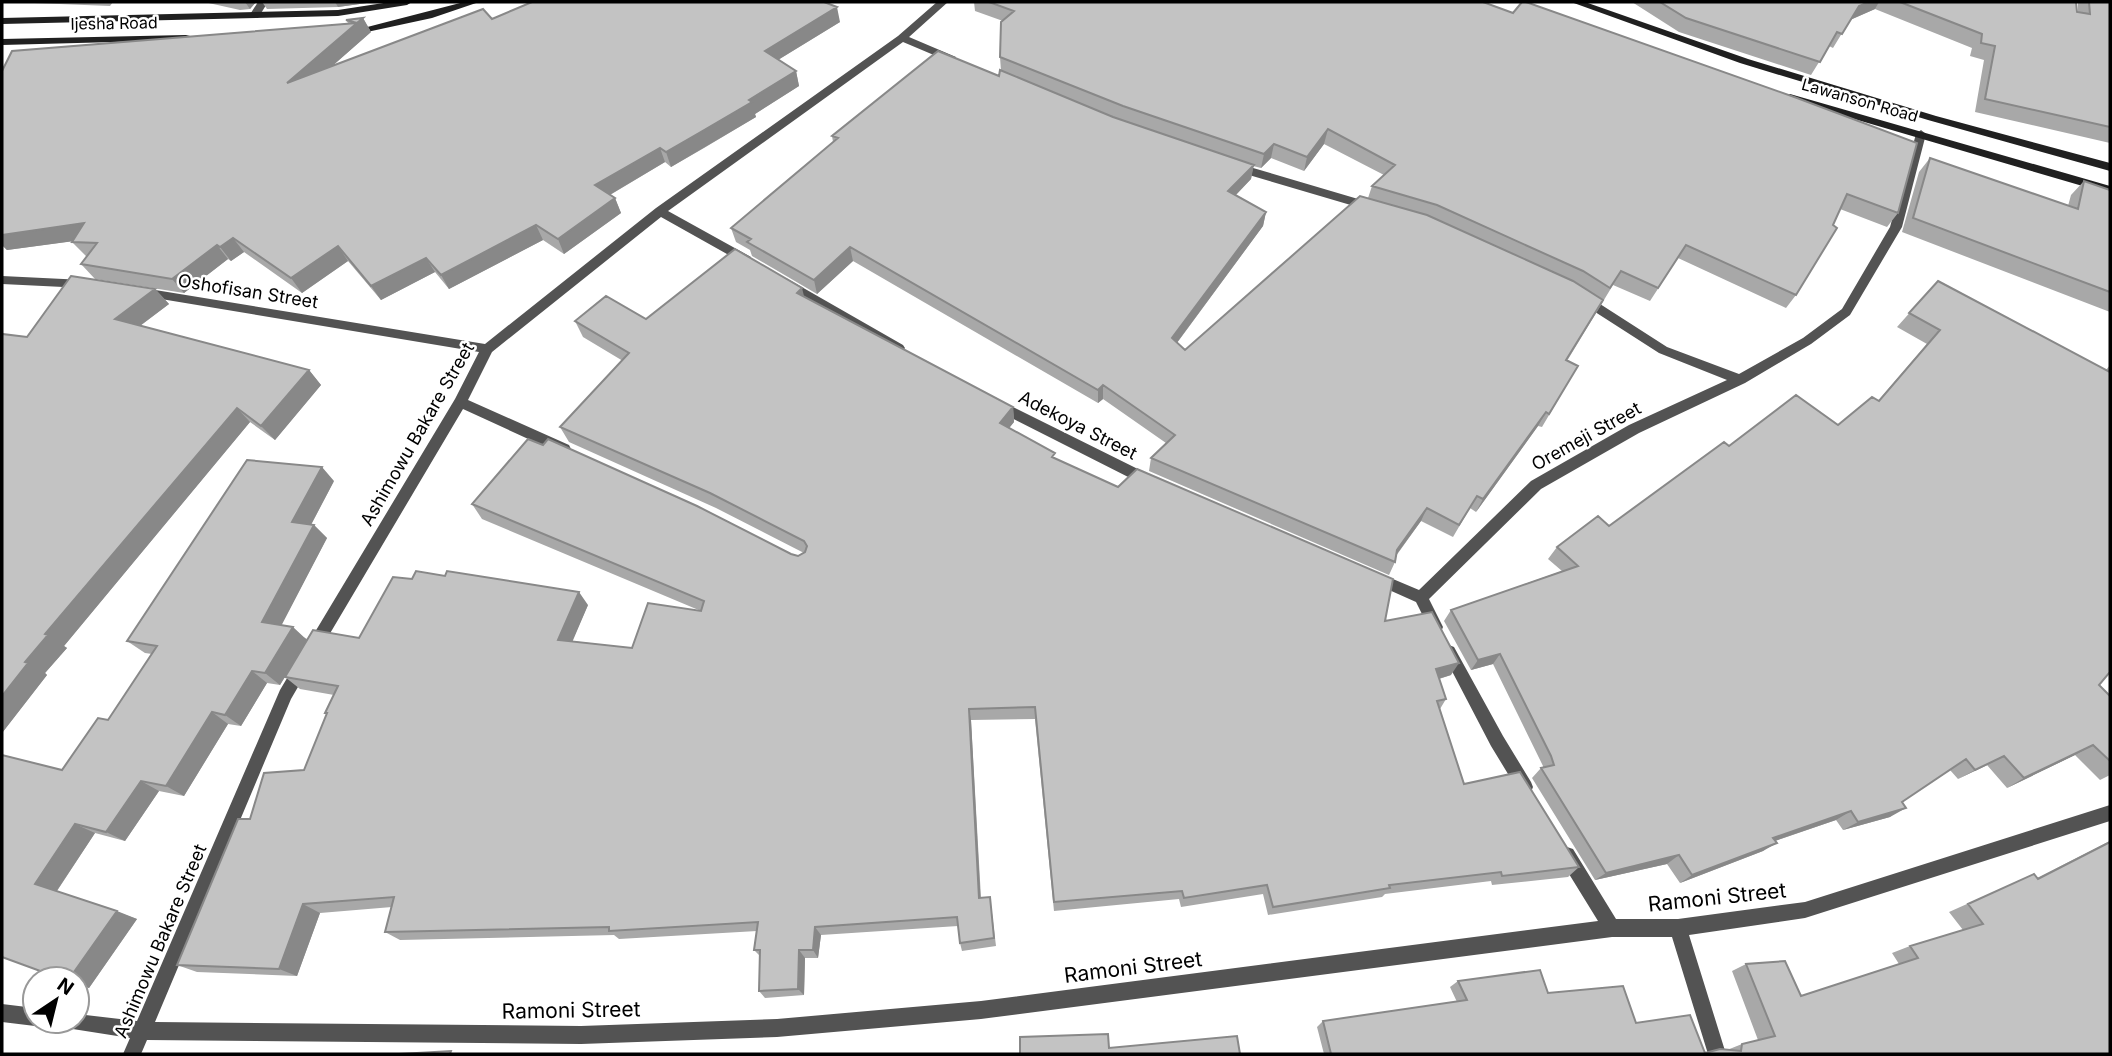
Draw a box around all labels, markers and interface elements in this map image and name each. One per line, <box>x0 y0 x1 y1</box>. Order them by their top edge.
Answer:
street label: Ijesha Road <box>70 12 158 34</box>
street label: Lawanson Road <box>1799 74 1921 126</box>
street label: Oshofisan Street <box>176 270 320 312</box>
street label: Ashimowu Bakare Street <box>356 338 478 529</box>
street label: Adekoya Street <box>1015 386 1141 464</box>
street label: Oremeji Street <box>1528 397 1644 475</box>
street label: Ashimowu Bakare Street <box>110 841 210 1041</box>
street label: Ramoni Street <box>1647 877 1787 917</box>
street label: Ramoni Street <box>1063 946 1204 988</box>
north arrow <box>21 965 91 1035</box>
text: N <box>53 973 78 1000</box>
street label: Ramoni Street <box>501 996 641 1024</box>

